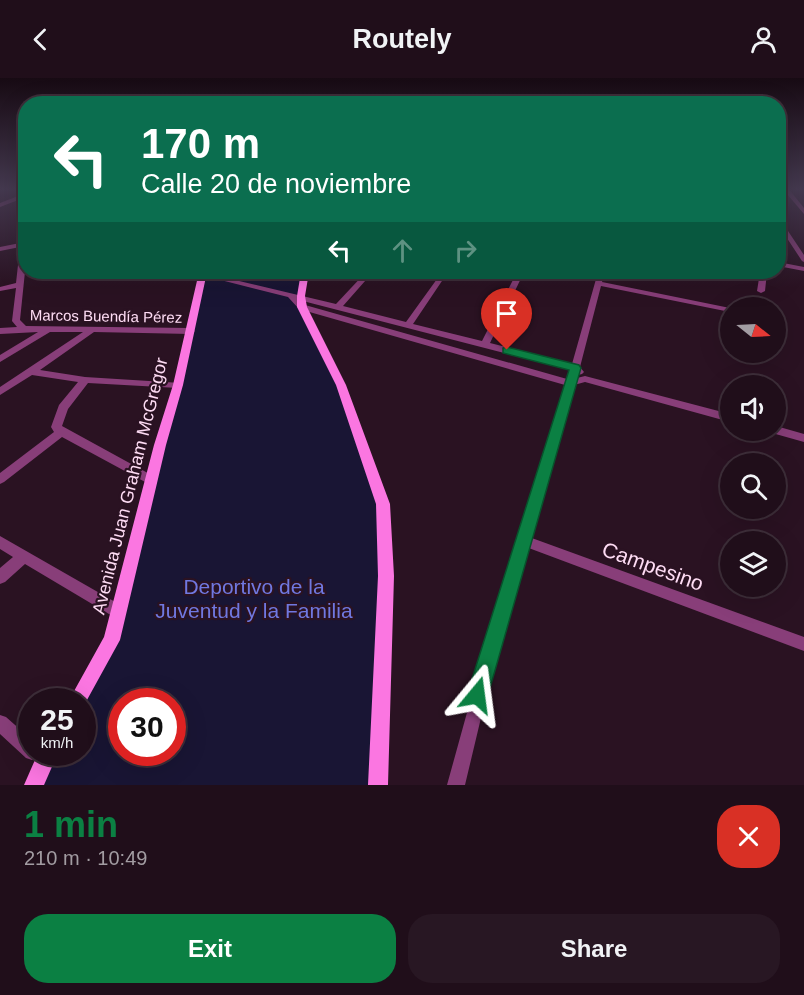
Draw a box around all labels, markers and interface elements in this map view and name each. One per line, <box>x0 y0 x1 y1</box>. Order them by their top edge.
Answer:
icon: back <box>24 23 57 56</box>
icon: person <box>747 23 780 56</box>
text: Routely <box>352 24 452 54</box>
icon: left <box>42 120 120 198</box>
text: 170 m <box>141 120 260 167</box>
text: Calle 20 de noviembre <box>141 169 411 199</box>
icon: left <box>323 234 356 267</box>
icon: ahead <box>386 234 419 267</box>
icon: right <box>449 234 482 267</box>
pin <box>481 288 532 350</box>
icon: arrive <box>490 297 523 330</box>
north arrow <box>720 297 786 363</box>
map controls <box>720 297 786 597</box>
street label: Marcos Buendía Pérez <box>30 306 182 326</box>
street label: Avenida Juan Graham McGregor <box>88 356 172 616</box>
button: sound <box>720 375 786 441</box>
button: search <box>720 453 786 519</box>
button: layers <box>720 531 786 597</box>
street label: Campesino <box>599 537 707 595</box>
park label: Deportivo de la Juventud y la Familia <box>155 575 353 622</box>
position arrow <box>445 663 509 727</box>
speed limit sign: 30 <box>108 688 186 766</box>
text: 25 <box>40 703 74 736</box>
text: km/h <box>41 734 73 751</box>
text: 1 min <box>24 804 118 845</box>
button: close <box>717 805 780 868</box>
text: 210 m · 10:49 <box>24 847 147 869</box>
button: Exit <box>24 914 396 983</box>
button: Share <box>408 914 780 983</box>

